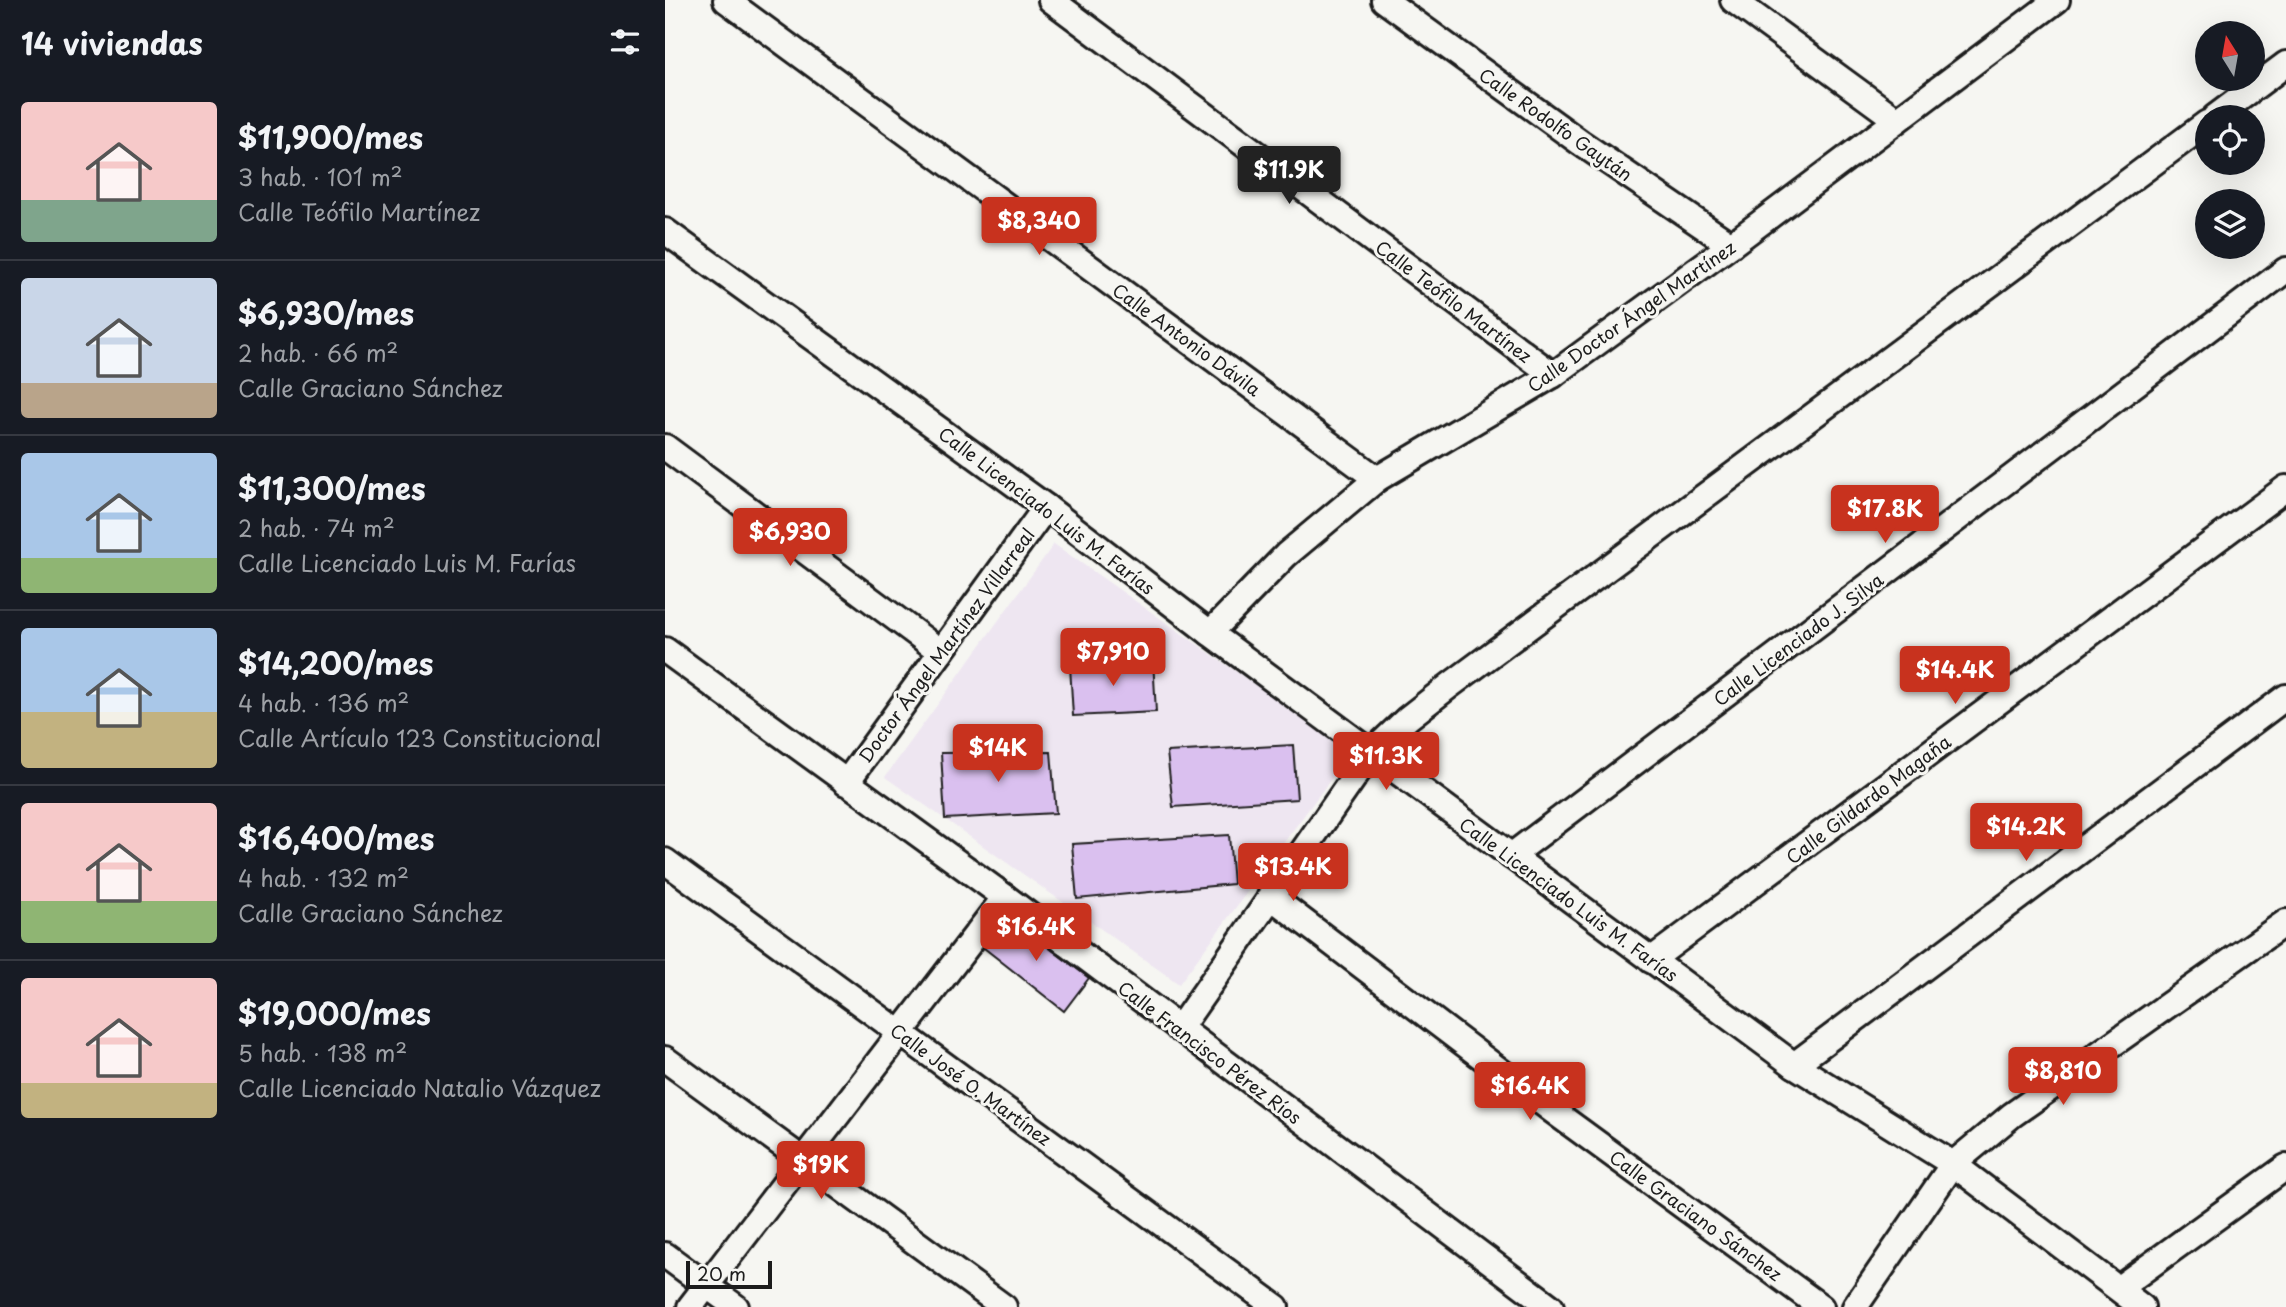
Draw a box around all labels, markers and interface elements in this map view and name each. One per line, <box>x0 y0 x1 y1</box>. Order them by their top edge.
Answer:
text: 14 viviendas <box>21 20 203 65</box>
north arrow <box>2195 21 2265 91</box>
map controls <box>2195 21 2265 259</box>
icon: filters <box>606 23 644 61</box>
street label: Calle Rodolfo Gaytán <box>1474 61 1638 187</box>
button: locate <box>2195 105 2265 175</box>
text: $11,900/mes <box>238 114 423 159</box>
icon: home <box>77 130 161 214</box>
pin: $11.9K <box>1232 146 1346 206</box>
text: $11.9K <box>1254 151 1324 186</box>
text: 3 hab. · 101 m² <box>238 159 403 194</box>
button: layers <box>2195 189 2265 259</box>
text: Calle Teófilo Martínez <box>238 194 480 229</box>
pin: $8,340 <box>982 198 1096 257</box>
text: $8,340 <box>998 202 1080 237</box>
street label: Calle Teófilo Martínez <box>1370 233 1538 369</box>
street label: Calle Doctor Ángel Martínez <box>1521 233 1741 398</box>
street label: Calle Antonio Dávila <box>1107 276 1267 403</box>
text: $6,930/mes <box>238 290 414 335</box>
icon: home <box>77 306 161 390</box>
text: 2 hab. · 66 m² <box>238 335 398 370</box>
text: Calle Graciano Sánchez <box>238 370 503 405</box>
street label: Calle Licenciado Luis M. Farías <box>933 420 1161 600</box>
text: $11,300/mes <box>238 465 426 510</box>
icon: home <box>77 481 161 565</box>
pin: $17.8K <box>1828 486 1942 545</box>
text: $17.8K <box>1847 490 1923 525</box>
pin: $6,930 <box>733 508 847 568</box>
text: 2 hab. · 74 m² <box>238 510 395 545</box>
text: $6,930 <box>749 513 831 548</box>
street label: Doctor Ángel Martínez Villarreal <box>852 522 1040 768</box>
text: Calle Licenciado Luis M. Farías <box>238 545 576 580</box>
street label: Calle Licenciado J. Silva <box>1707 566 1889 712</box>
pin: $7,910 <box>1056 628 1170 688</box>
text: $7,910 <box>1076 633 1150 668</box>
text: $14,200/mes <box>238 640 434 685</box>
pin: $14.4K <box>1898 646 2012 706</box>
text: $14.4K <box>1916 651 1994 686</box>
icon: home <box>77 656 161 740</box>
text: 4 hab. · 136 m² <box>238 685 409 720</box>
text: Calle Artículo 123 Constitucional <box>238 720 601 755</box>
pin: $14K <box>957 724 1039 784</box>
street label: Calle Gildardo Magaña <box>1780 728 1957 870</box>
text: $14K <box>969 729 1027 764</box>
pin: $11.3K <box>1329 732 1443 792</box>
text: $11.3K <box>1349 737 1423 772</box>
pin: $14.2K <box>1969 804 2083 863</box>
text: $14.2K <box>1986 808 2066 843</box>
street label: Calle Licenciado Luis M. Farías <box>1454 810 1684 988</box>
text: $16,400/mes <box>238 815 435 860</box>
icon: home <box>77 831 161 915</box>
pin: $13.4K <box>1236 844 1350 903</box>
text: $13.4K <box>1254 848 1332 883</box>
text: 4 hab. · 132 m² <box>238 860 409 895</box>
text: Calle Graciano Sánchez <box>238 895 503 930</box>
pin: $16.4K <box>979 904 1093 963</box>
text: $16.4K <box>996 908 1076 943</box>
street label: Calle Francisco Pérez Ríos <box>1113 974 1307 1130</box>
text: $19,000/mes <box>238 990 431 1035</box>
icon: home <box>77 1006 161 1090</box>
street label: Calle José O. Martínez <box>885 1016 1057 1152</box>
text: 5 hab. · 138 m² <box>238 1035 407 1070</box>
pin: $8,810 <box>2006 1048 2120 1107</box>
text: $8,810 <box>2024 1052 2102 1087</box>
pin: $16.4K <box>1473 1062 1587 1122</box>
text: $16.4K <box>1490 1067 1570 1102</box>
text: Calle Licenciado Natalio Vázquez <box>238 1070 601 1105</box>
pin: $19K <box>780 1142 862 1201</box>
street label: Calle Graciano Sánchez <box>1604 1143 1788 1287</box>
text: $19K <box>793 1146 849 1181</box>
scale bar <box>686 1258 772 1290</box>
text: 20 m <box>697 1259 746 1287</box>

